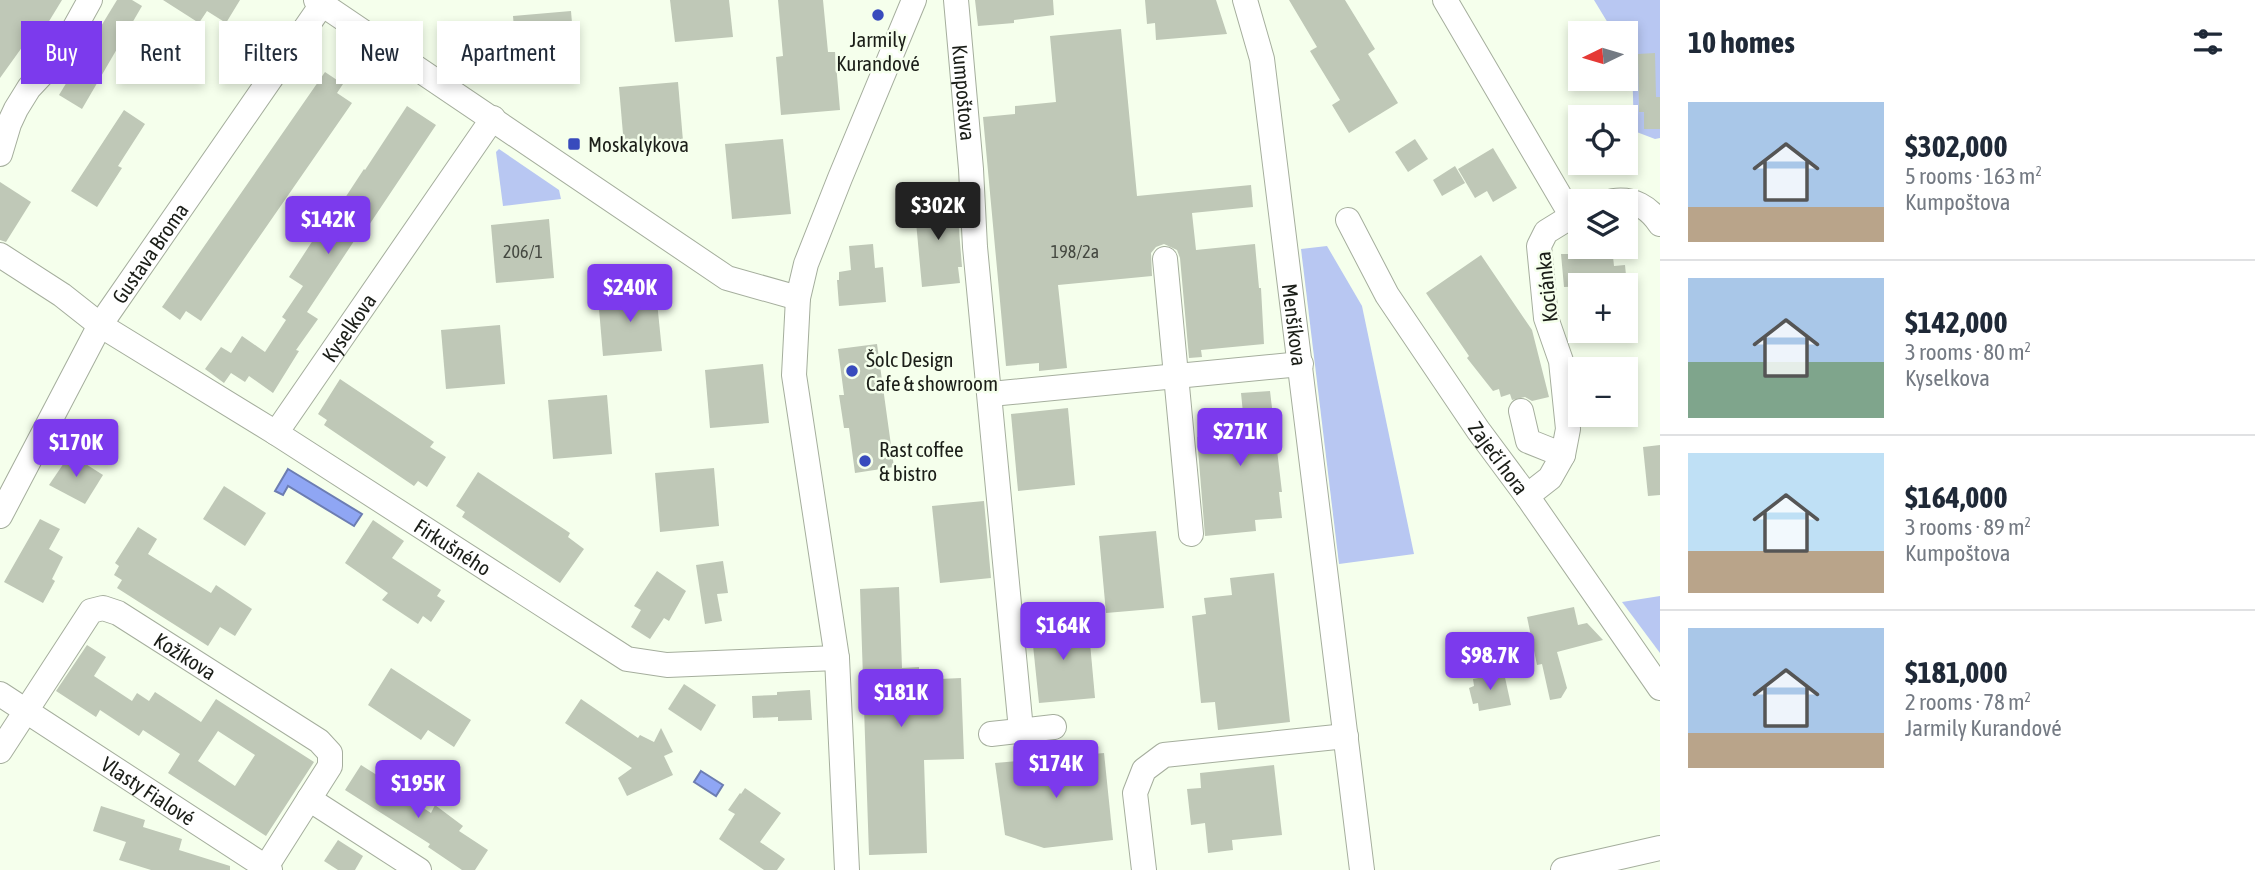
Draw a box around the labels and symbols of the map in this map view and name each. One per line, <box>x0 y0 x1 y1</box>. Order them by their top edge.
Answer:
marker: Jarmily Kurandové <box>870 7 886 23</box>
north arrow <box>1568 21 1638 91</box>
place label: Jarmily Kurandové <box>836 27 920 75</box>
street label: Kumpoštova <box>948 44 980 142</box>
place label: Moskalykova <box>588 132 689 156</box>
marker: Moskalykova <box>566 136 582 152</box>
pin: $302K <box>889 182 987 242</box>
pin: $142K <box>279 196 377 256</box>
street label: Gustava Broma <box>107 198 193 308</box>
house number: 206/1 <box>503 241 543 262</box>
house number: 198/2a <box>1051 241 1099 262</box>
street label: Kociánka <box>1530 250 1562 324</box>
pin: $240K <box>581 264 679 324</box>
street label: Menšíkova <box>1278 282 1312 367</box>
street label: Kyselkova <box>317 289 381 366</box>
place label: Šolc Design Cafe & showroom <box>866 347 998 395</box>
marker: Šolc Design Cafe & showroom <box>844 363 860 379</box>
pin: $271K <box>1191 408 1289 468</box>
street label: Zaječí hora <box>1464 417 1534 499</box>
pin: $170K <box>27 420 125 479</box>
place label: Rast coffee & bistro <box>879 437 964 485</box>
marker: Rast coffee & bistro <box>857 453 873 469</box>
street label: Firkušného <box>410 513 496 580</box>
pin: $164K <box>1014 602 1112 662</box>
street label: Kožíkova <box>150 627 221 684</box>
pin: $98.7K <box>1433 632 1547 692</box>
pin: $181K <box>852 670 950 729</box>
pin: $174K <box>1007 740 1105 800</box>
street label: Vlasty Fialové <box>97 751 200 830</box>
pin: $195K <box>369 760 467 820</box>

